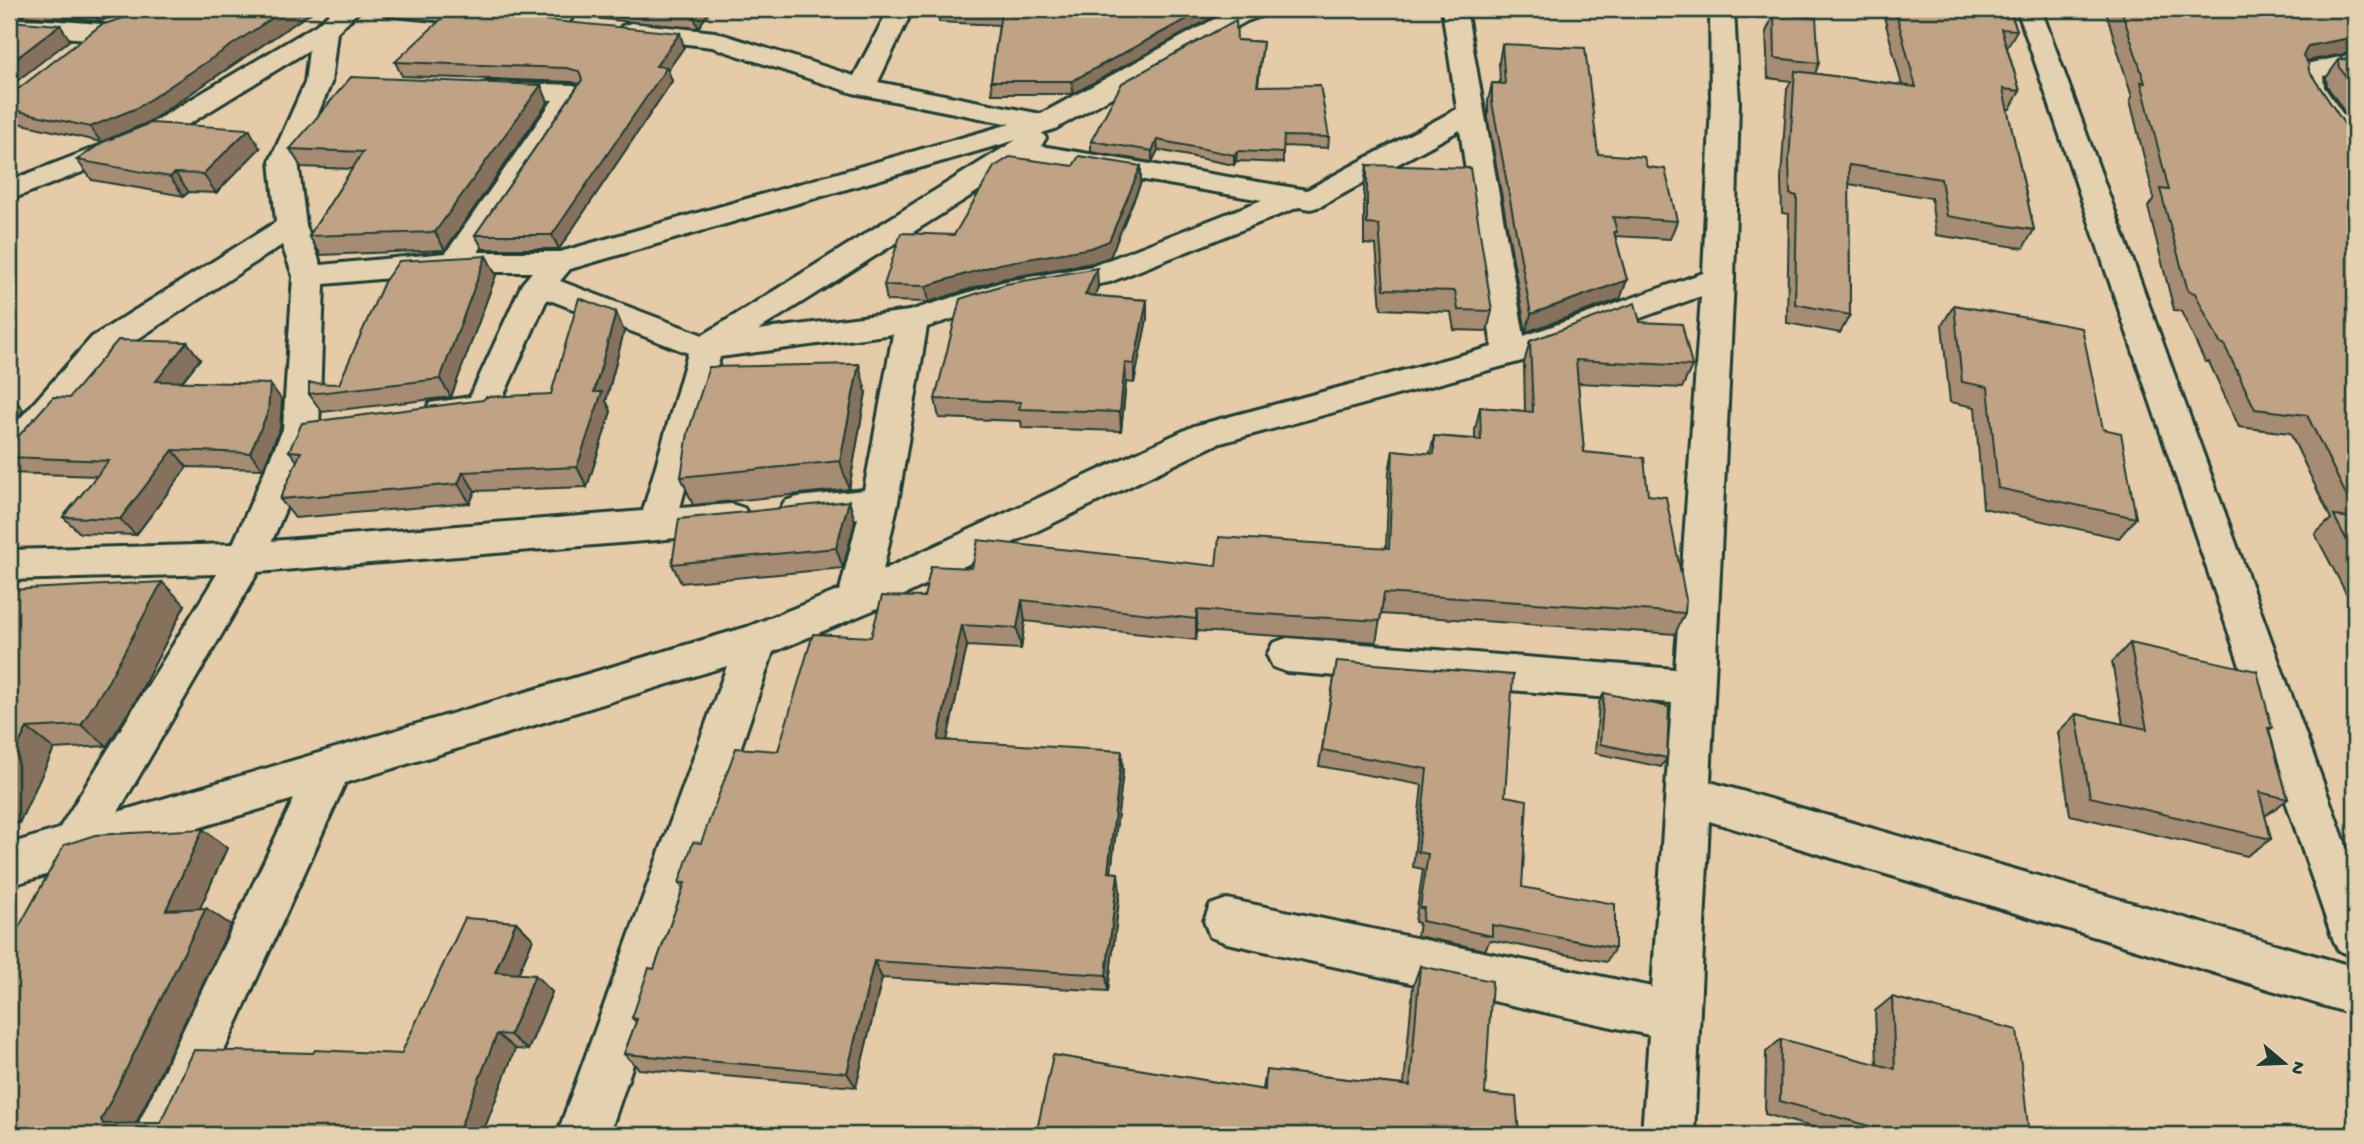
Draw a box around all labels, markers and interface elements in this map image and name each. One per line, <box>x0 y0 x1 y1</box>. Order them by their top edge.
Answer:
north arrow <box>2248 1028 2318 1098</box>
text: N <box>2284 1058 2310 1077</box>

